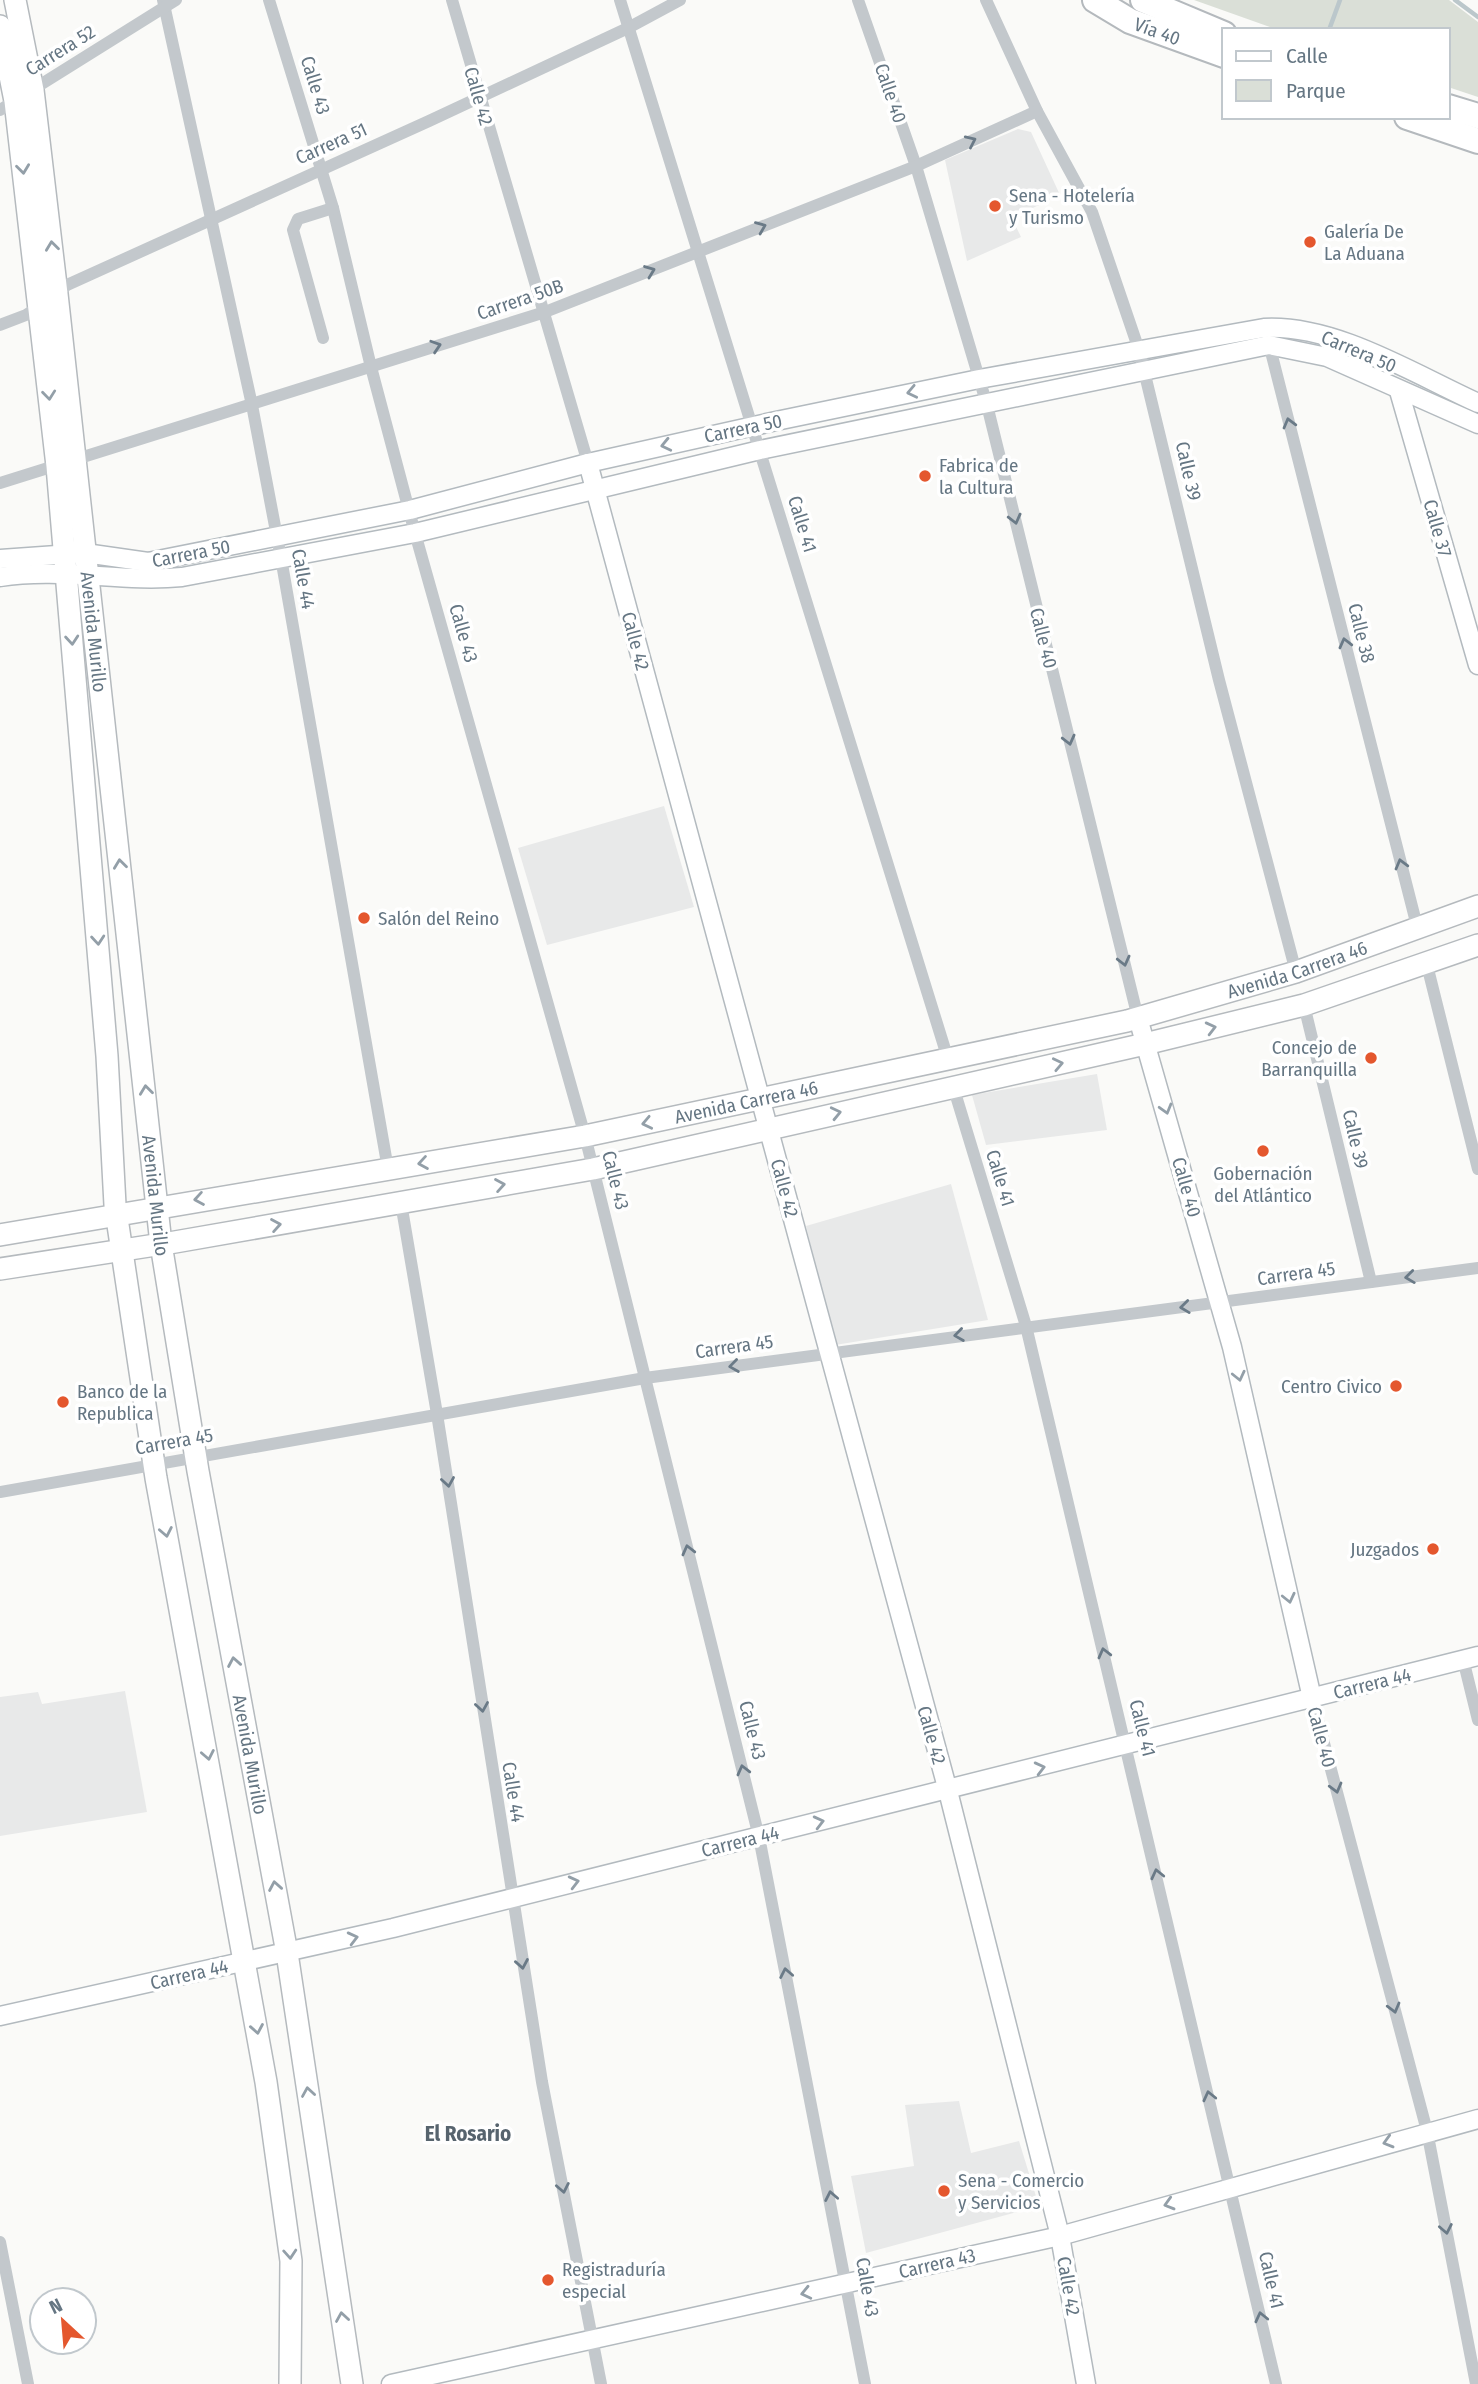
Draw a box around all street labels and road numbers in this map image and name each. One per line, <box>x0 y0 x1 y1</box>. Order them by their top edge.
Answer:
street label: Vía 40 <box>1131 12 1184 50</box>
street label: Carrera 52 <box>21 20 99 81</box>
street label: Calle 43 <box>296 53 335 117</box>
street label: Calle 40 <box>870 60 911 126</box>
street label: Calle 42 <box>459 64 498 128</box>
street label: Carrera 51 <box>292 118 371 169</box>
street label: Carrera 50B <box>474 274 566 325</box>
street label: Carrera 50 <box>1318 325 1400 378</box>
street label: Carrera 50 <box>702 409 784 448</box>
street label: Calle 39 <box>1171 439 1206 503</box>
street label: Calle 41 <box>783 493 822 555</box>
street label: Calle 37 <box>1418 497 1457 560</box>
street label: Carrera 50 <box>150 535 232 572</box>
street label: Calle 44 <box>287 547 320 611</box>
street label: Avenida Murillo <box>75 570 112 693</box>
street label: Calle 43 <box>444 601 483 665</box>
street label: Calle 38 <box>1343 601 1380 665</box>
street label: Calle 40 <box>1025 606 1062 671</box>
street label: Calle 42 <box>617 609 654 673</box>
street label: Avenida Carrera 46 <box>1224 936 1370 1003</box>
street label: Avenida Carrera 46 <box>672 1076 820 1129</box>
street label: Calle 39 <box>1338 1107 1373 1171</box>
street label: Avenida Murillo <box>137 1134 174 1258</box>
street label: Calle 41 <box>981 1147 1020 1209</box>
street label: Calle 43 <box>597 1148 634 1212</box>
street label: Calle 40 <box>1167 1154 1206 1220</box>
street label: Calle 42 <box>766 1156 803 1220</box>
street label: Carrera 45 <box>1256 1257 1337 1290</box>
street label: Carrera 45 <box>694 1330 775 1363</box>
street label: Carrera 45 <box>133 1423 215 1460</box>
street label: Carrera 44 <box>1331 1663 1413 1704</box>
street label: Avenida Murillo <box>227 1693 272 1816</box>
street label: Calle 41 <box>1124 1697 1161 1759</box>
street label: Calle 43 <box>734 1698 771 1762</box>
street label: Calle 42 <box>912 1703 951 1767</box>
street label: Calle 40 <box>1302 1704 1341 1770</box>
street label: Calle 44 <box>497 1760 530 1824</box>
street label: Carrera 44 <box>699 1821 781 1862</box>
street label: Carrera 44 <box>148 1954 230 1995</box>
street label: Carrera 43 <box>896 2243 978 2283</box>
street label: Calle 41 <box>1254 2249 1289 2311</box>
street label: Calle 42 <box>1052 2255 1085 2317</box>
street label: Calle 43 <box>851 2256 884 2319</box>

